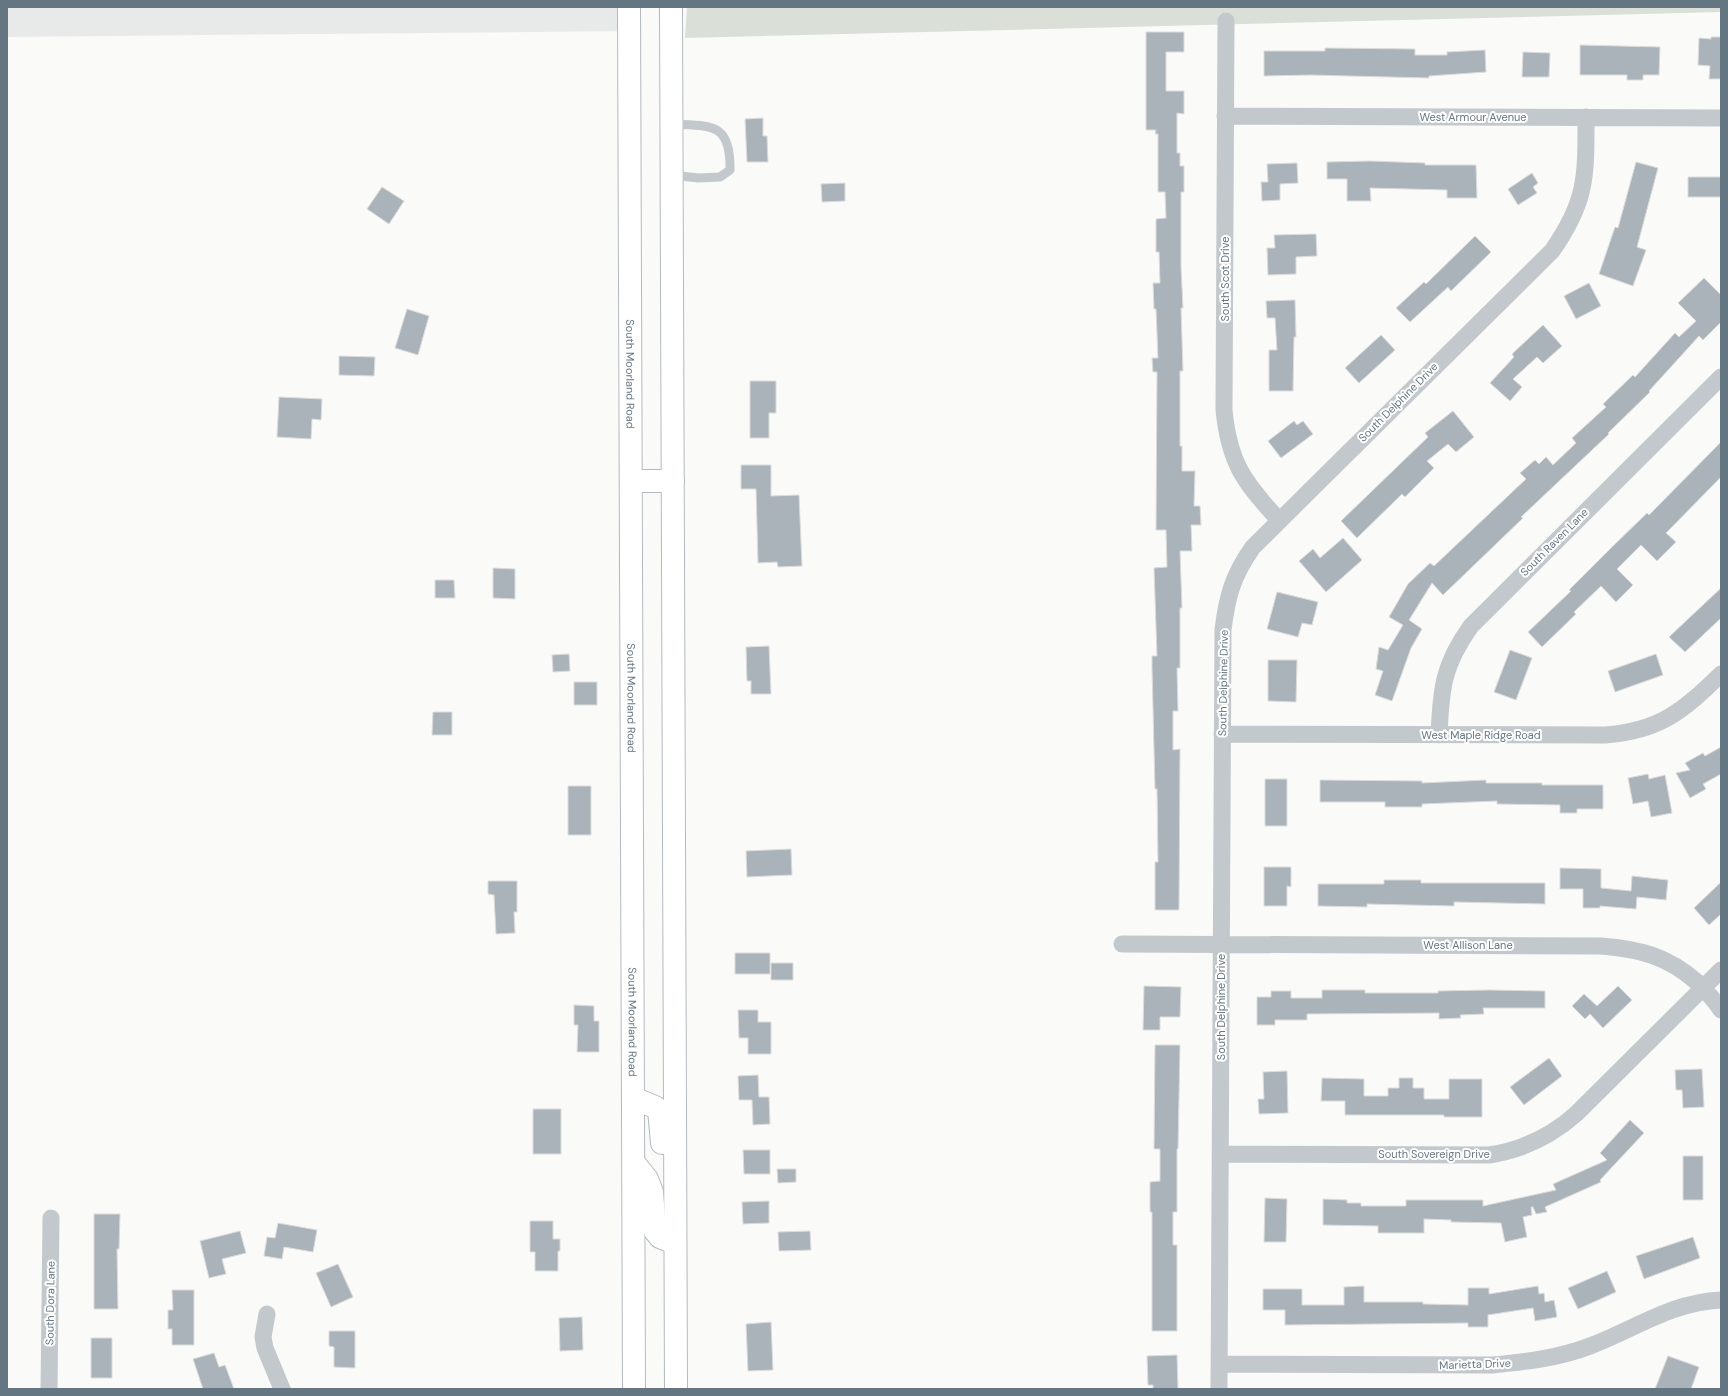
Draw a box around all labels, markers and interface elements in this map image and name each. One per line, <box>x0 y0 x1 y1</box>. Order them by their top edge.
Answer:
street label: West Armour Avenue <box>1419 110 1527 124</box>
street label: South Scot Drive <box>1218 236 1232 322</box>
street label: South Moorland Road <box>623 319 638 429</box>
street label: South Delphine Drive <box>1355 359 1441 445</box>
street label: South Raven Lane <box>1517 505 1591 579</box>
street label: South Delphine Drive <box>1215 630 1231 736</box>
street label: South Moorland Road <box>624 643 639 753</box>
street label: West Maple Ridge Road <box>1421 728 1541 742</box>
street label: West Allison Lane <box>1423 938 1513 952</box>
street label: South Delphine Drive <box>1214 954 1228 1060</box>
street label: South Moorland Road <box>625 967 640 1077</box>
street label: South Sovereign Drive <box>1378 1147 1490 1161</box>
street label: South Dora Lane <box>42 1261 58 1345</box>
street label: Marietta Drive <box>1439 1356 1511 1372</box>

